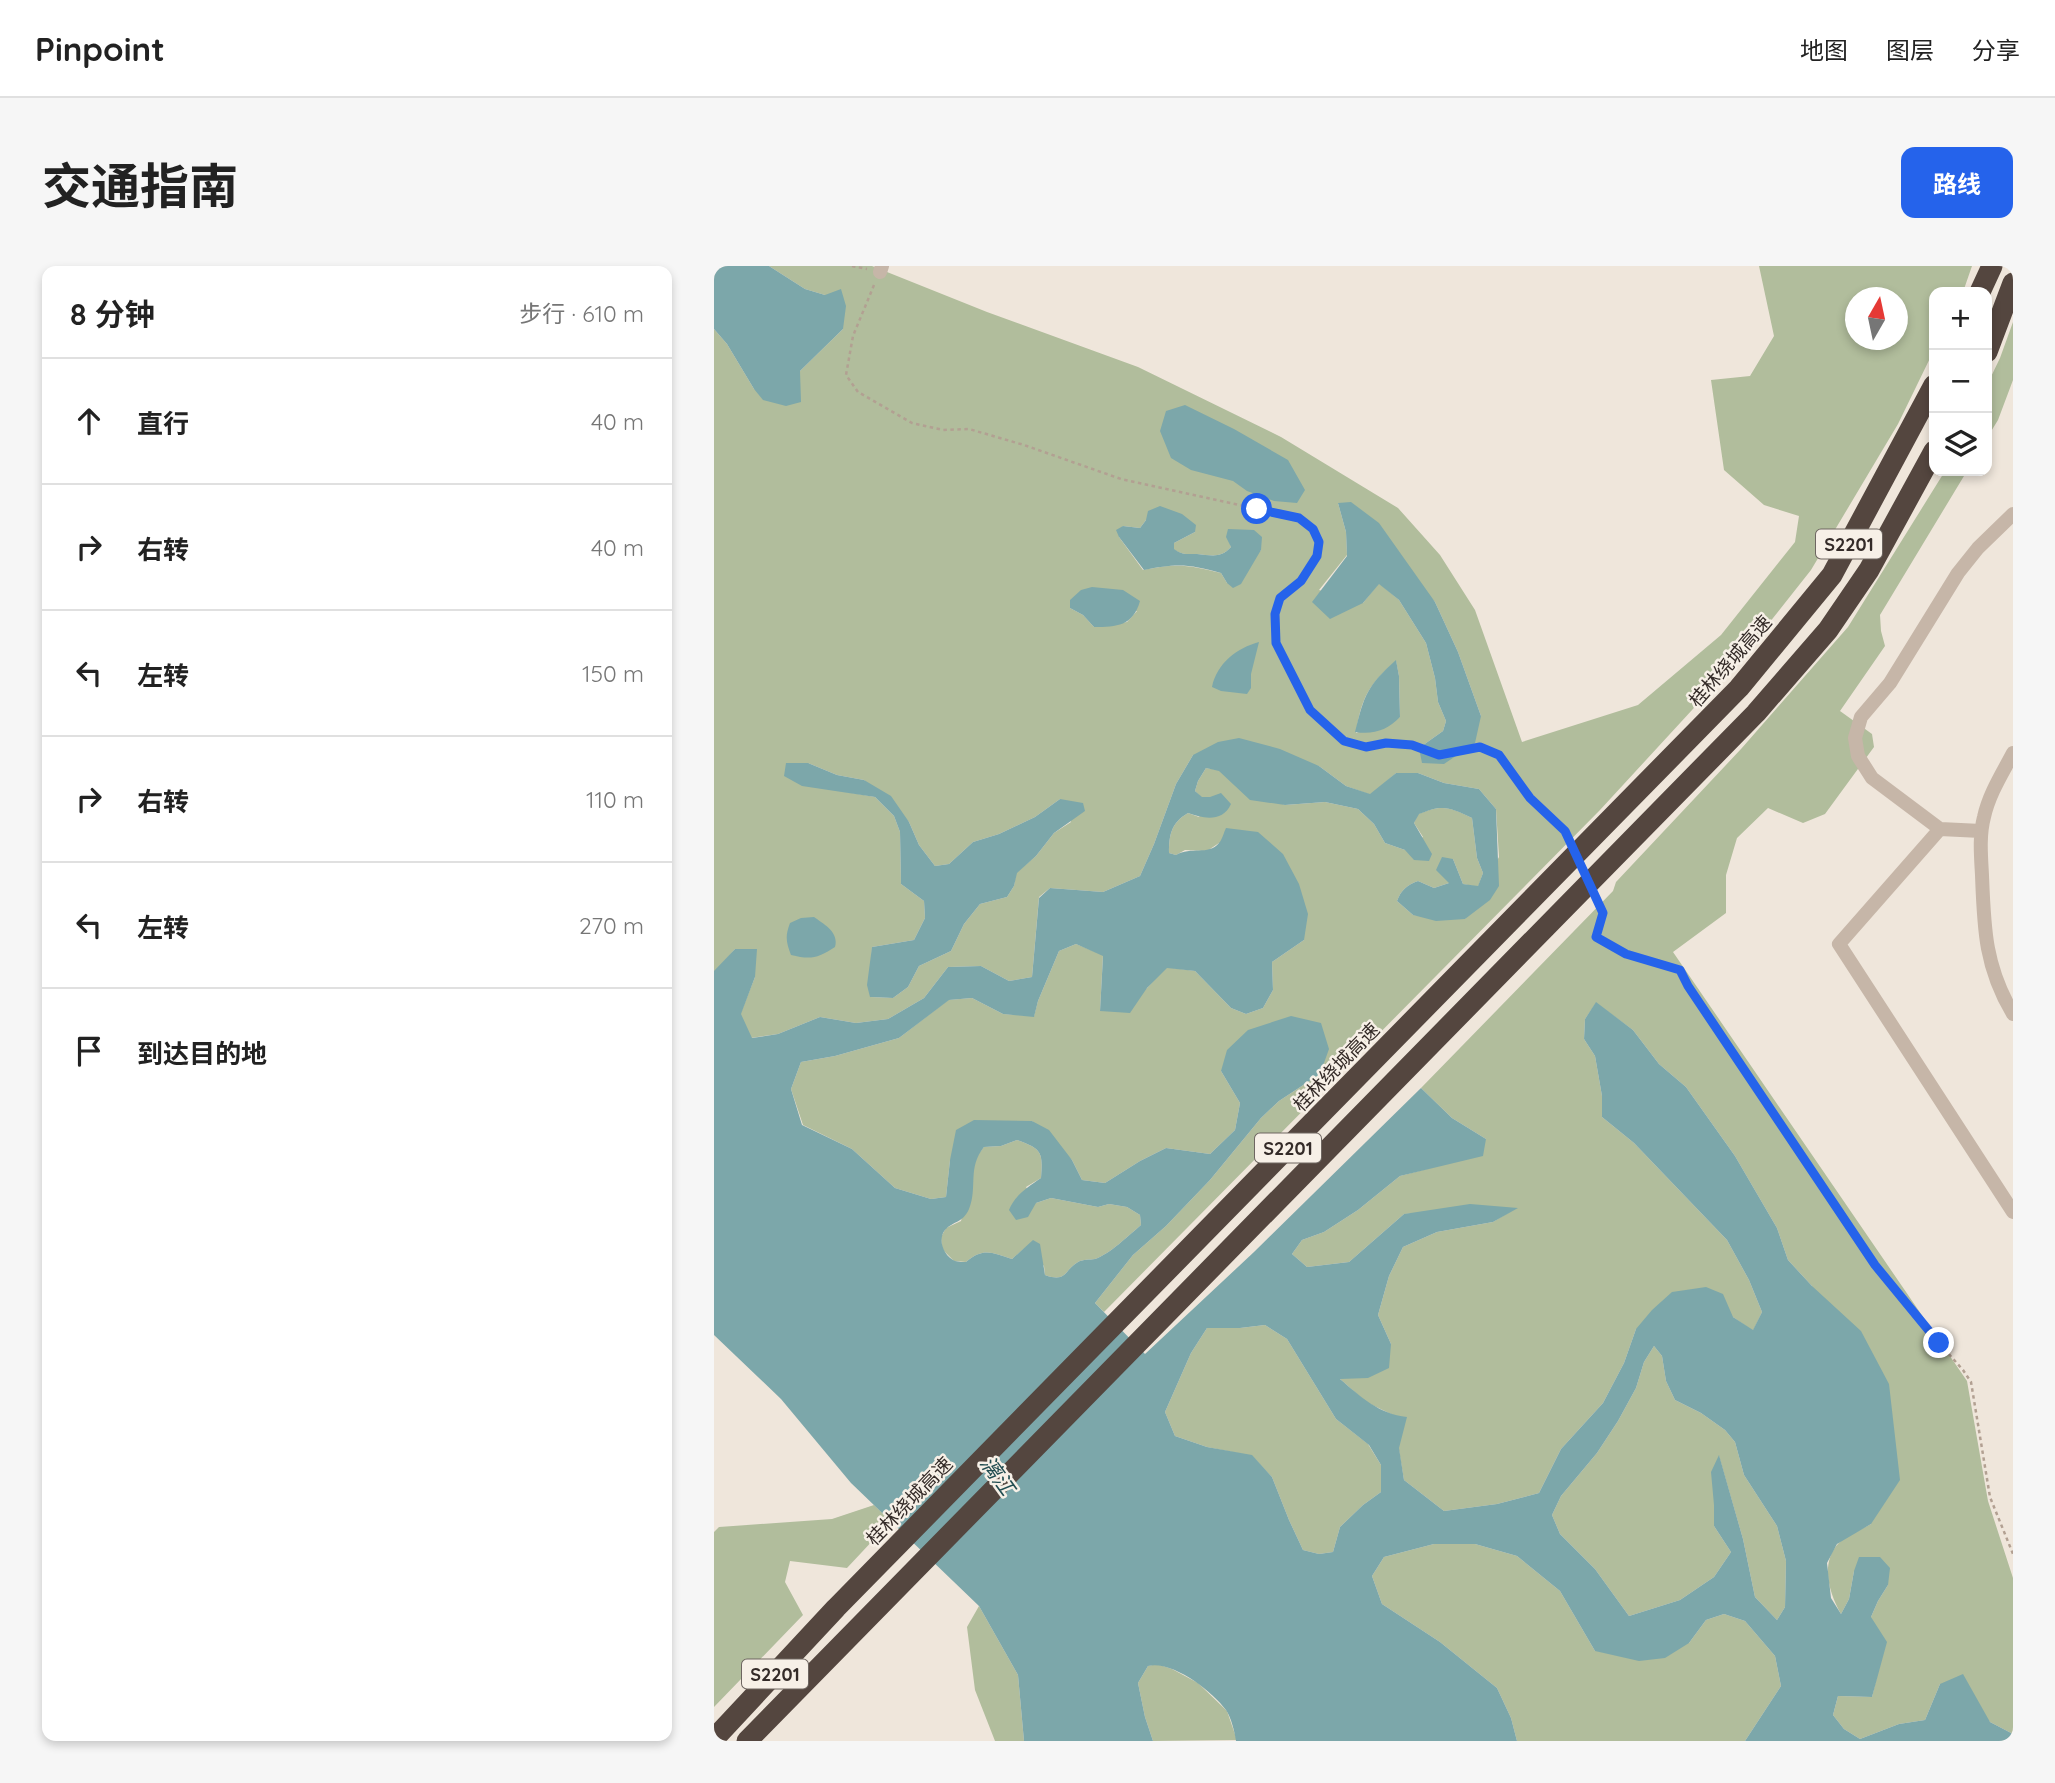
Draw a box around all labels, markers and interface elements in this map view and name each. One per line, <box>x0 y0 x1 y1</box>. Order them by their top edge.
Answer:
text: Pinpoint <box>35 28 165 69</box>
text: 地图 <box>1800 35 1848 65</box>
text: 图层 <box>1886 35 1934 65</box>
text: 分享 <box>1972 35 2020 65</box>
button: 路线 <box>1901 147 2013 218</box>
text: 交通指南 <box>42 155 238 216</box>
north arrow <box>1845 287 1908 350</box>
map controls <box>1929 287 1992 476</box>
button: + <box>1929 287 1992 350</box>
text: 8 分钟 <box>70 295 155 333</box>
text: 步行 · 610 m <box>519 299 644 328</box>
button: − <box>1929 350 1992 413</box>
icon: ahead <box>70 402 108 440</box>
text: 直行 <box>137 407 189 440</box>
text: 40 m <box>591 407 644 436</box>
button: layers <box>1929 413 1992 476</box>
route start <box>1241 493 1272 524</box>
icon: right <box>70 528 108 566</box>
road number: S2201 <box>1816 530 1882 558</box>
text: 右转 <box>137 533 189 566</box>
text: 40 m <box>591 533 644 562</box>
street label: 桂林绕城高速 <box>1684 610 1776 712</box>
icon: left <box>70 654 108 692</box>
text: 左转 <box>137 659 189 692</box>
text: 150 m <box>582 659 644 688</box>
icon: right <box>70 780 108 818</box>
text: 右转 <box>137 785 189 818</box>
text: 110 m <box>586 785 644 814</box>
icon: left <box>70 906 108 944</box>
text: 左转 <box>137 911 189 944</box>
text: 270 m <box>579 911 644 940</box>
street label: 桂林绕城高速 <box>1288 1018 1384 1116</box>
icon: arrive <box>70 1032 108 1070</box>
text: 到达目的地 <box>137 1037 267 1070</box>
road number: S2201 <box>1255 1134 1321 1163</box>
route end <box>1923 1327 1954 1358</box>
water label: 漓江 <box>975 1450 1022 1501</box>
street label: 桂林绕城高速 <box>861 1452 957 1550</box>
road number: S2201 <box>742 1660 808 1688</box>

